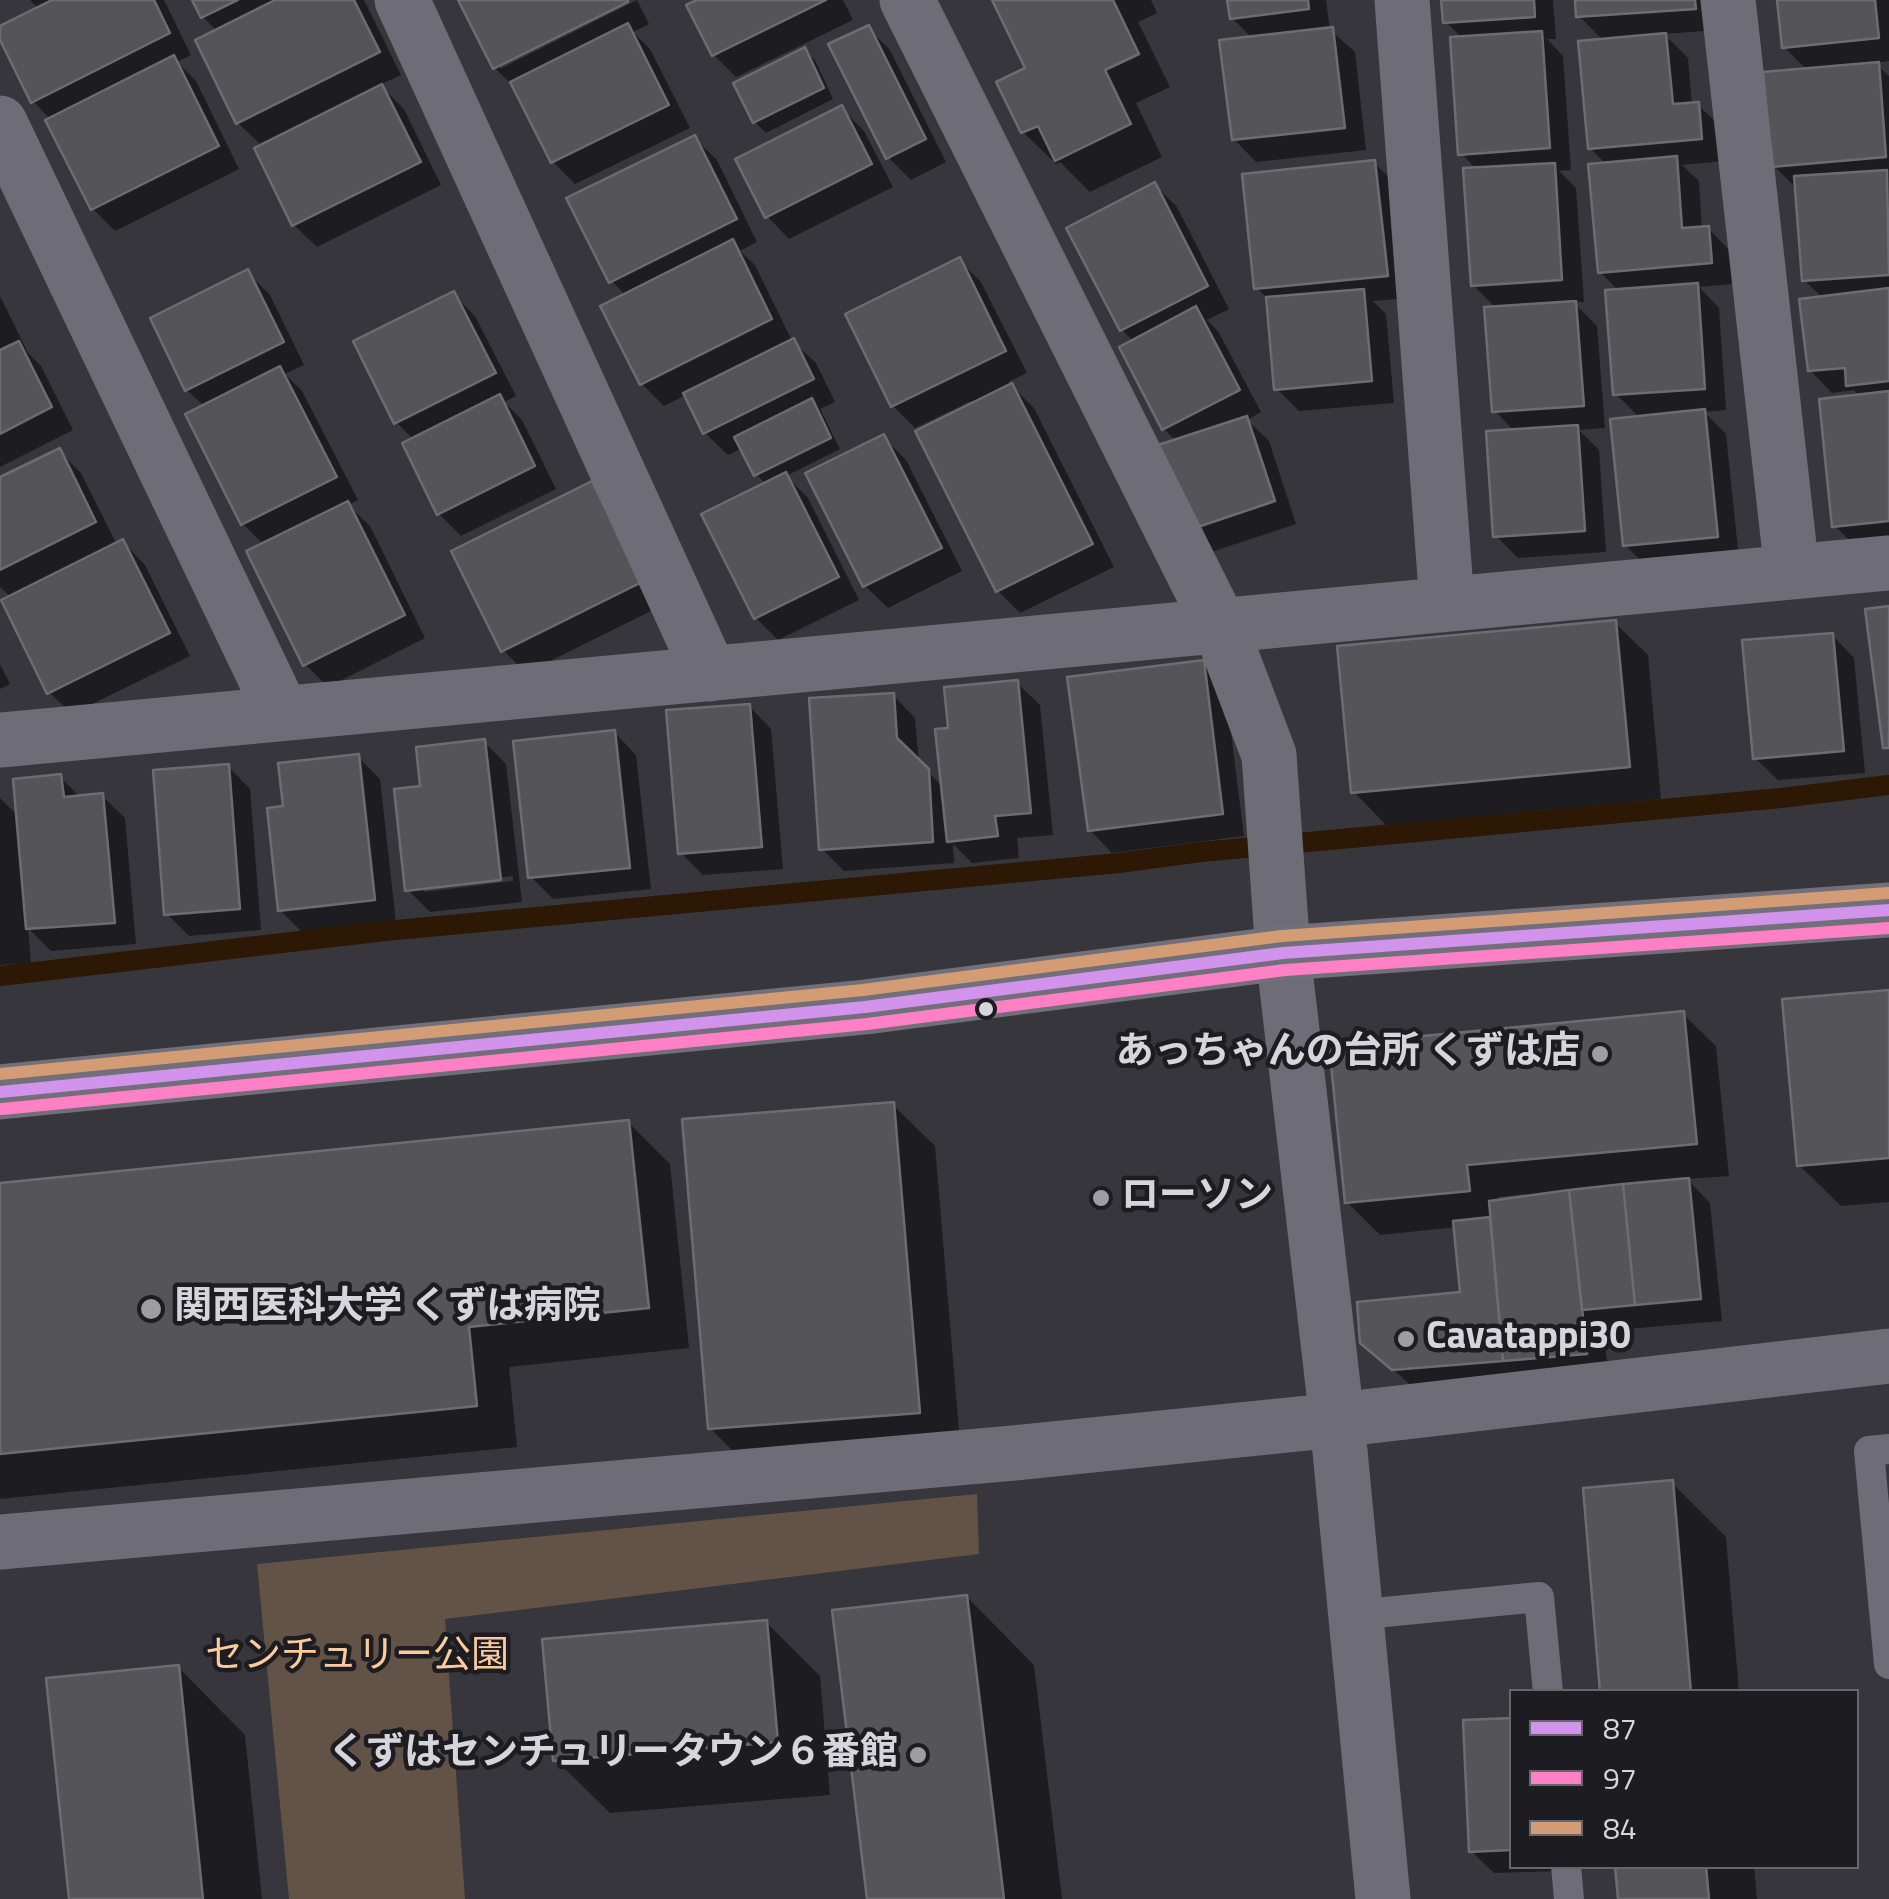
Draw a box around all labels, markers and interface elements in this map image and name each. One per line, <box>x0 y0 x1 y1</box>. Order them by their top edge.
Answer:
unlabelled marker <box>976 999 996 1019</box>
place label: あっちゃんの台所 くずは店 <box>1116 1031 1580 1077</box>
marker: あっちゃんの台所 くずは店 <box>1589 1043 1611 1065</box>
place label: ローソン <box>1121 1175 1273 1221</box>
marker: ローソン <box>1090 1187 1112 1209</box>
place label: 関西医科大学 くずは病院 <box>174 1286 600 1332</box>
marker: 関西医科大学 くずは病院 <box>138 1296 164 1322</box>
place label: Cavatappi30 <box>1426 1316 1631 1362</box>
marker: Cavatappi30 <box>1395 1328 1417 1350</box>
park label: センチュリー公園 <box>205 1635 509 1681</box>
legend <box>1509 1689 1859 1869</box>
text: 87 <box>1603 1705 1637 1751</box>
place label: くずはセンチュリータウン６番館 <box>328 1732 898 1778</box>
marker: くずはセンチュリータウン６番館 <box>907 1744 929 1766</box>
text: 97 <box>1603 1755 1637 1801</box>
text: 84 <box>1603 1805 1637 1851</box>

